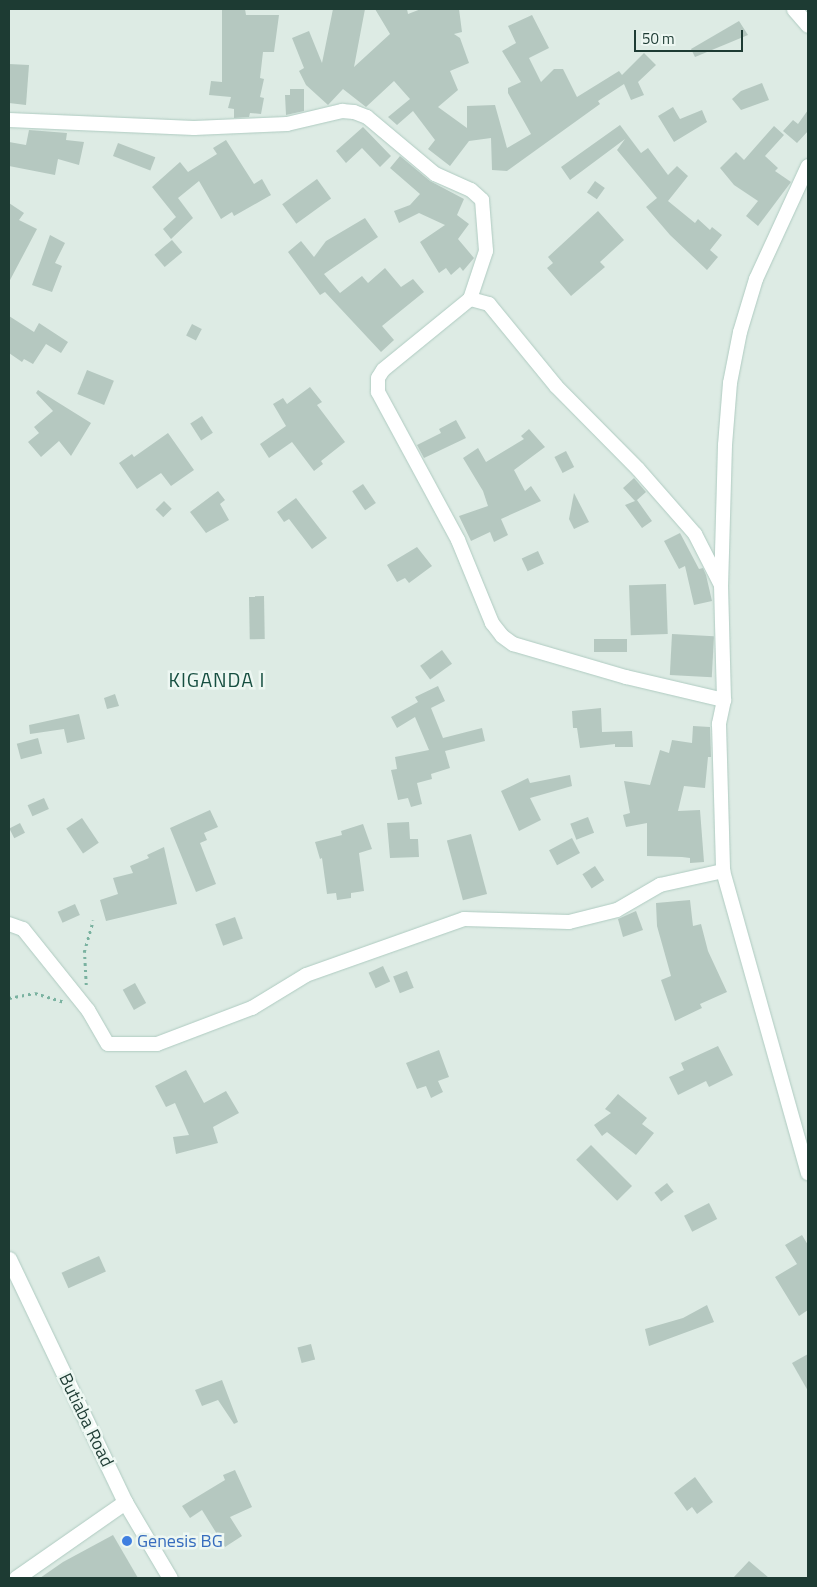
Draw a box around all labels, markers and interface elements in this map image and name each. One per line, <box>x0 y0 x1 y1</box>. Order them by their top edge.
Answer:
scale bar <box>637 20 746 52</box>
text: 50 m <box>642 27 675 50</box>
district label: KIGANDA I <box>167 667 267 691</box>
street label: Butiaba Road <box>54 1370 118 1470</box>
place label: Genesis BG <box>137 1530 223 1552</box>
marker: Genesis BG <box>121 1535 133 1547</box>

